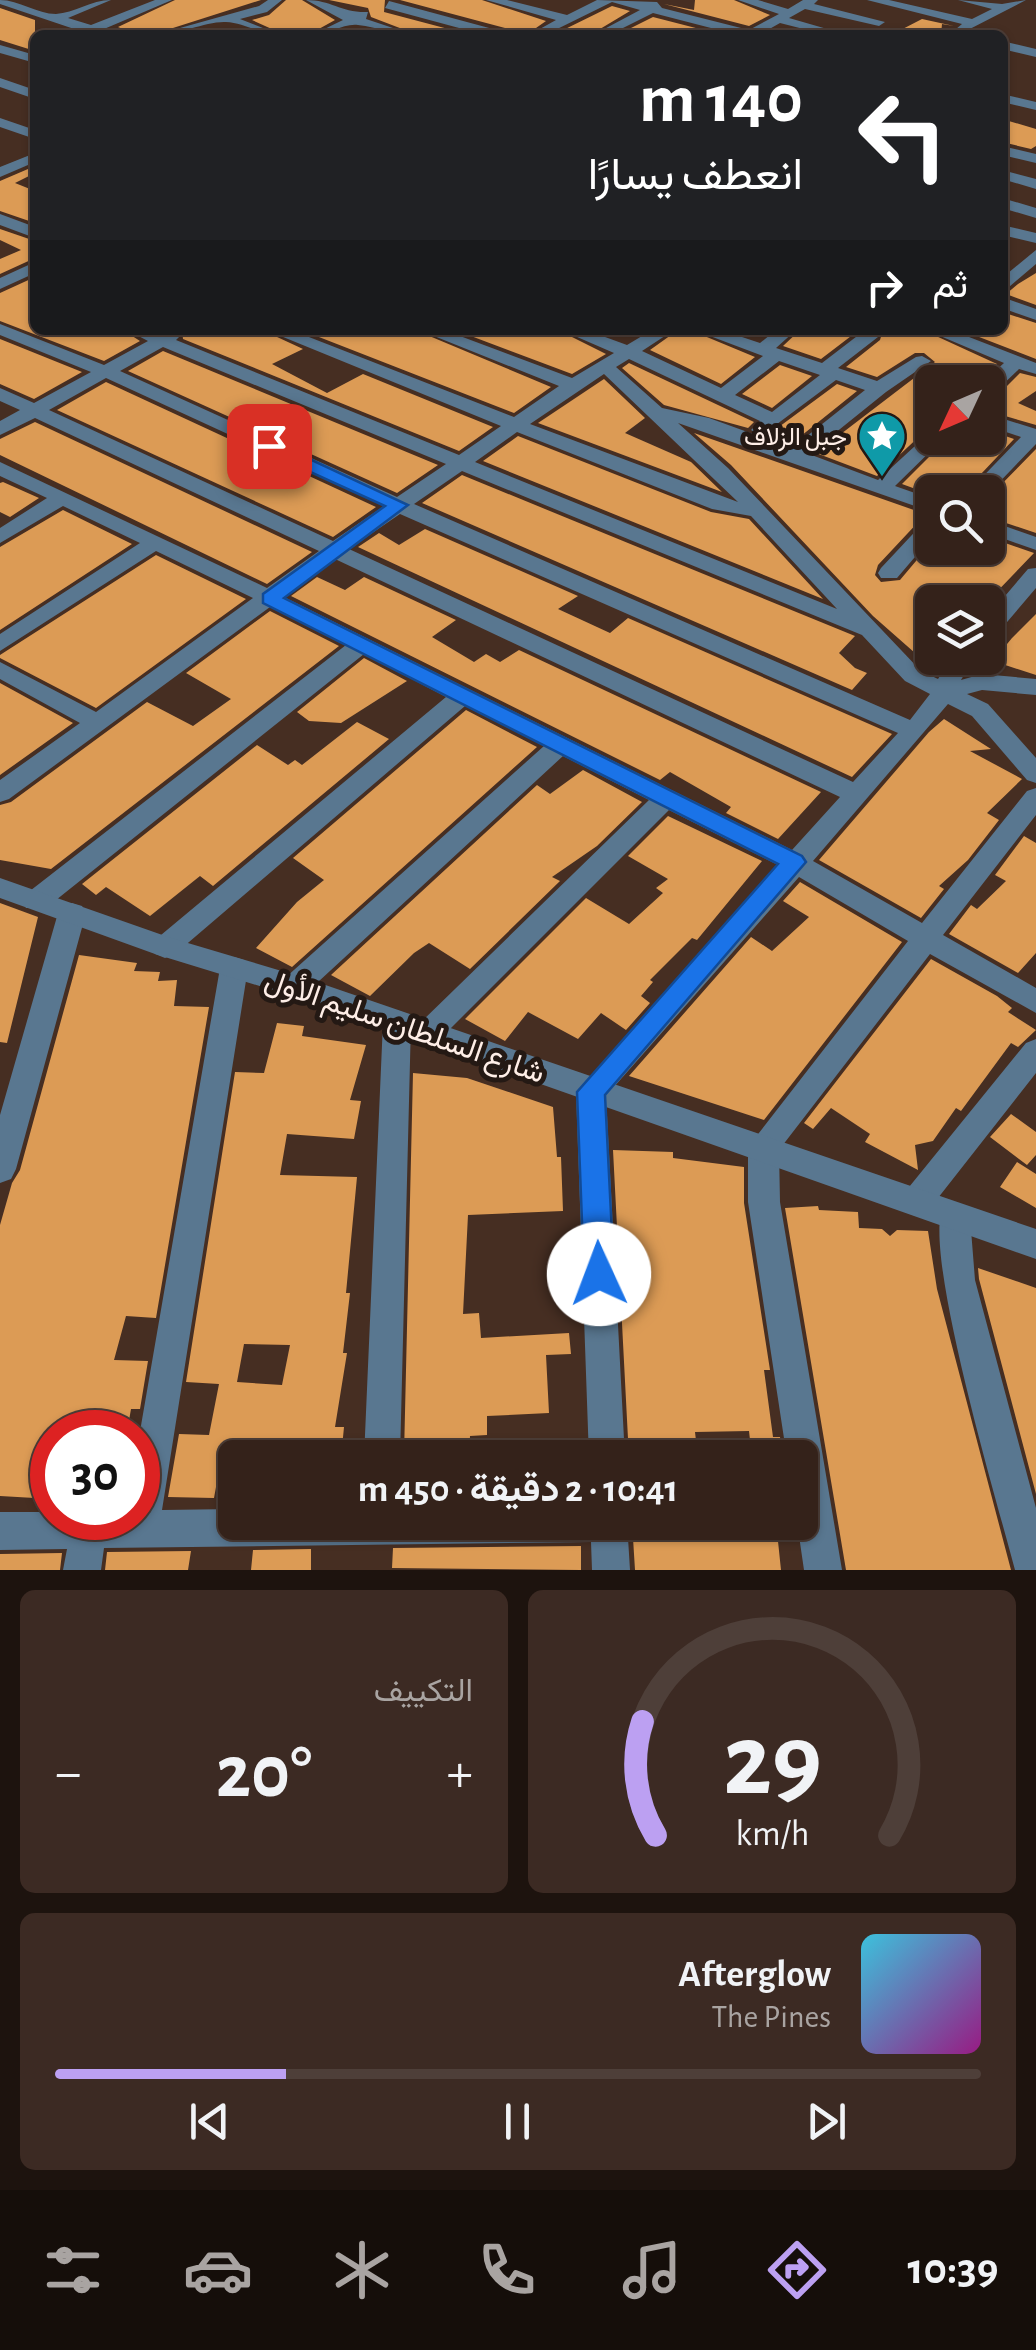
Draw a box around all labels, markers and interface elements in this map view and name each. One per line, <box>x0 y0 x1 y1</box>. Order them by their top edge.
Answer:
text: 140 m <box>639 65 803 135</box>
icon: left <box>838 70 968 200</box>
text: انعطف يسارًا <box>588 153 803 198</box>
icon: right <box>857 260 912 315</box>
text: ثم <box>932 267 968 305</box>
north arrow <box>915 365 1005 455</box>
map controls <box>915 365 1005 675</box>
pin <box>227 404 312 489</box>
place icon: جبل الزلاف <box>856 410 908 478</box>
icon: arrive <box>242 419 297 474</box>
place label: جبل الزلاف <box>744 425 847 452</box>
button: search <box>915 475 1005 565</box>
button: layers <box>915 585 1005 675</box>
street label: شارع السلطان سليم الأول <box>260 962 549 1093</box>
position arrow <box>547 1222 651 1326</box>
speed limit sign: 30 <box>30 1410 160 1540</box>
text: 10:41 · 2 دقيقة · 450 m <box>358 1471 678 1509</box>
text: التكييف <box>374 1675 473 1707</box>
text: 29 <box>722 1710 822 1814</box>
text: 20° <box>216 1736 312 1811</box>
text: − <box>55 1746 81 1801</box>
text: + <box>447 1746 473 1801</box>
text: km/h <box>735 1816 809 1852</box>
text: Afterglow <box>678 1956 831 1994</box>
text: The Pines <box>711 2001 831 2033</box>
icon: previous <box>182 2094 237 2149</box>
icon: pause <box>490 2094 545 2149</box>
icon: next <box>799 2094 854 2149</box>
icon: filters <box>38 2235 108 2305</box>
icon: car <box>183 2235 253 2305</box>
icon: climate <box>327 2235 397 2305</box>
icon: phone <box>472 2235 542 2305</box>
icon: music <box>617 2235 687 2305</box>
icon: directions <box>762 2235 832 2305</box>
text: 10:39 <box>907 2247 999 2292</box>

